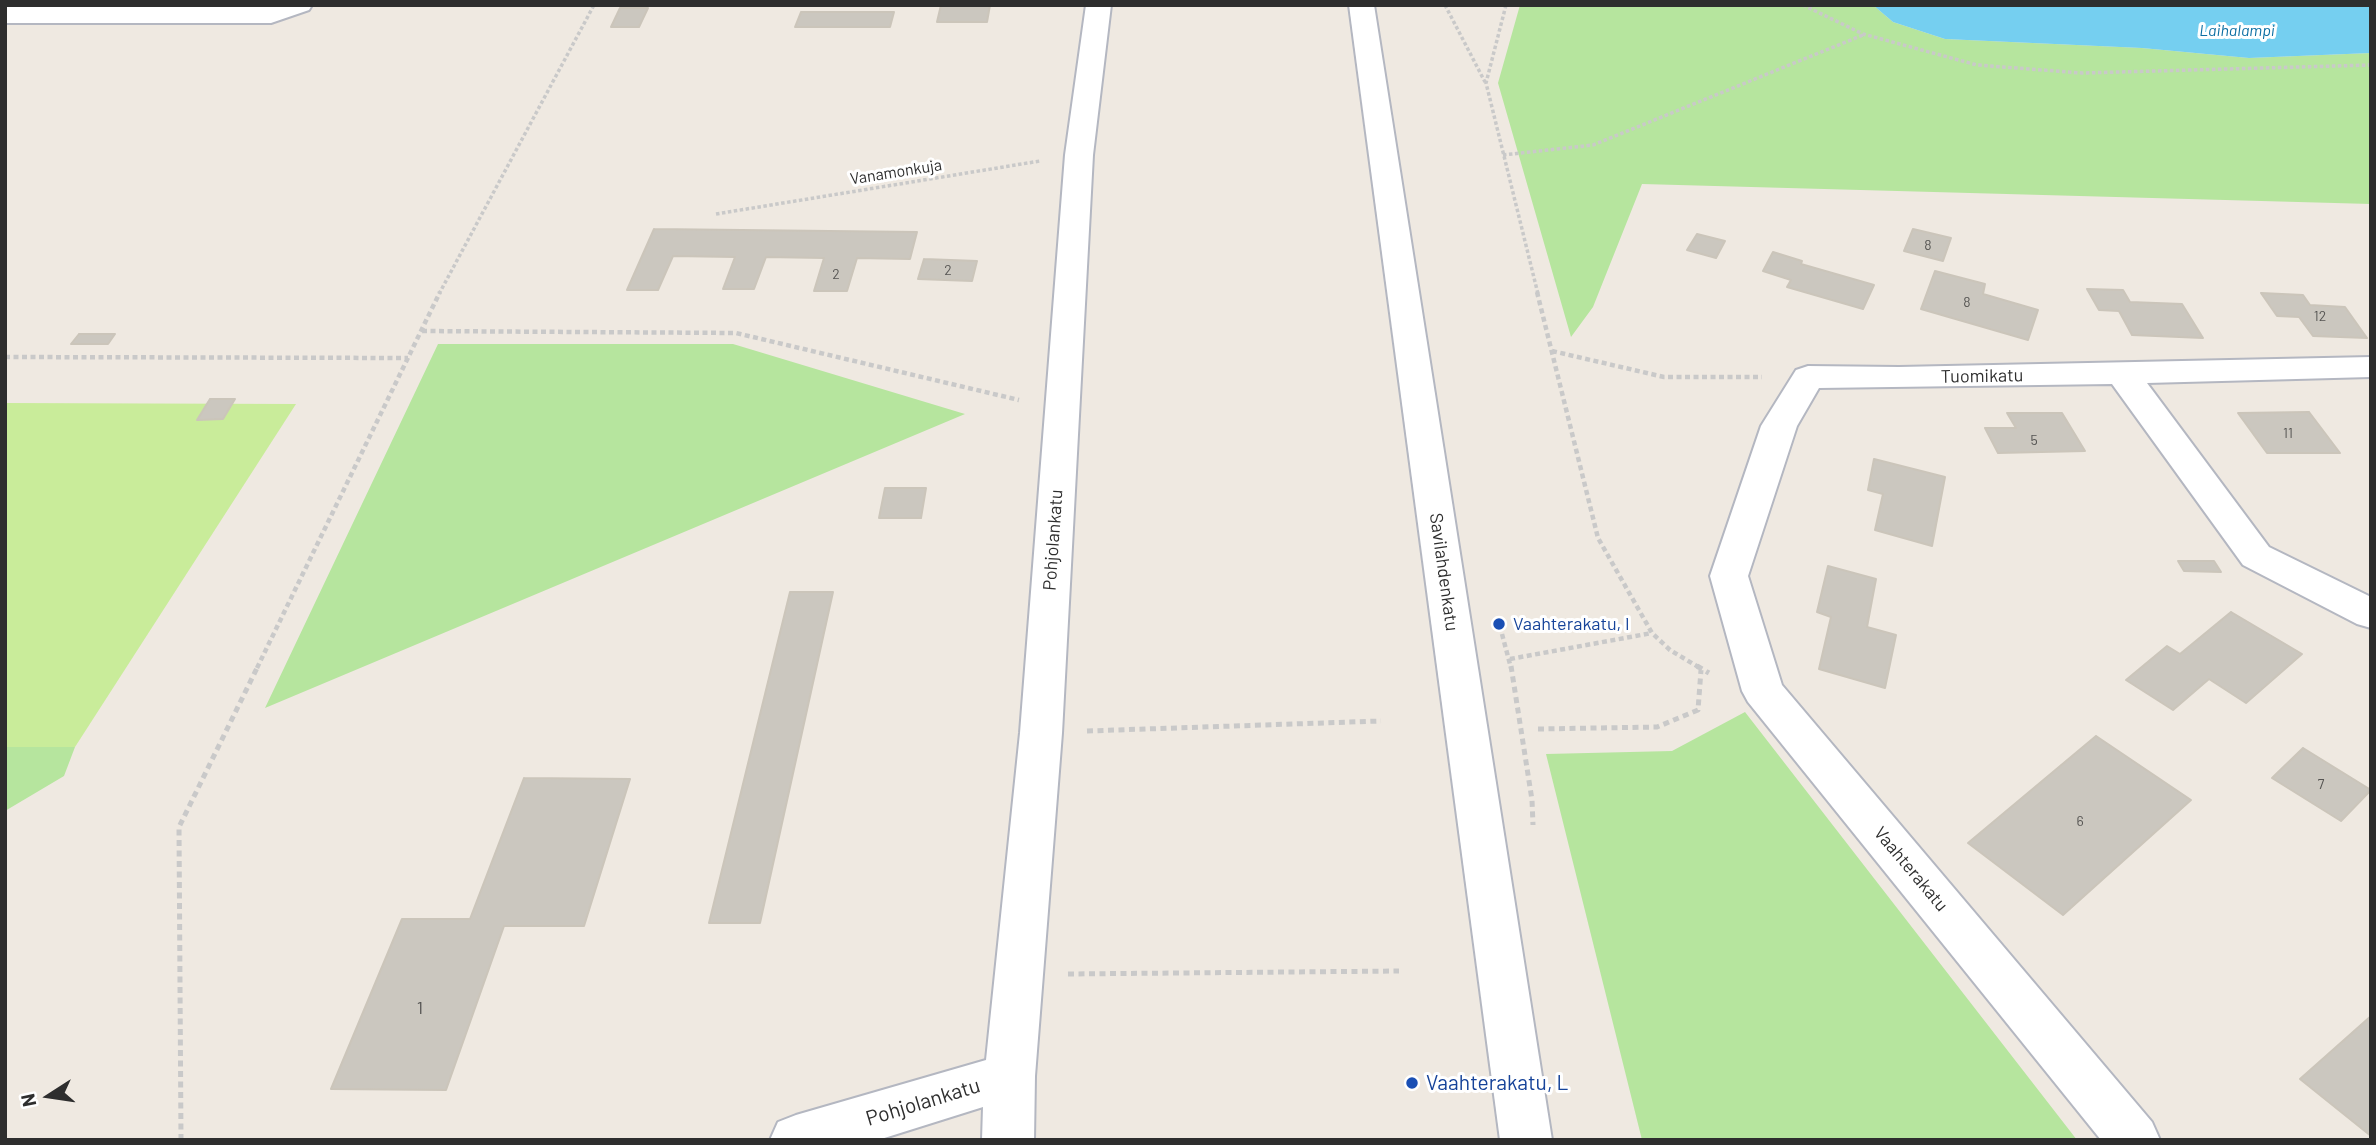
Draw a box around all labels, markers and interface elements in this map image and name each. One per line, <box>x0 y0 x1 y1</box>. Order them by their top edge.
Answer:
water label: Laihalampi <box>2199 21 2275 41</box>
street label: Vanamonkuja <box>849 155 943 189</box>
house number: 8 <box>1924 237 1932 253</box>
house number: 2 <box>944 262 952 278</box>
house number: 2 <box>832 266 840 282</box>
house number: 8 <box>1963 294 1971 310</box>
house number: 12 <box>2314 308 2326 324</box>
street label: Tuomikatu <box>1941 364 2023 388</box>
house number: 11 <box>2283 425 2293 441</box>
house number: 5 <box>2030 432 2038 448</box>
street label: Pohjolankatu <box>1039 489 1067 591</box>
street label: Savilahdenkatu <box>1425 512 1463 632</box>
place label: Vaahterakatu, I <box>1513 613 1630 635</box>
marker: Vaahterakatu, I <box>1491 616 1507 632</box>
house number: 7 <box>2318 776 2324 792</box>
house number: 6 <box>2076 813 2084 829</box>
street label: Vaahterakatu <box>1869 822 1953 916</box>
house number: 1 <box>417 997 423 1019</box>
north arrow <box>14 1061 84 1131</box>
place label: Vaahterakatu, L <box>1426 1070 1569 1096</box>
street label: Pohjolankatu <box>863 1073 983 1131</box>
marker: Vaahterakatu, L <box>1404 1075 1420 1091</box>
text: N <box>15 1092 41 1109</box>

